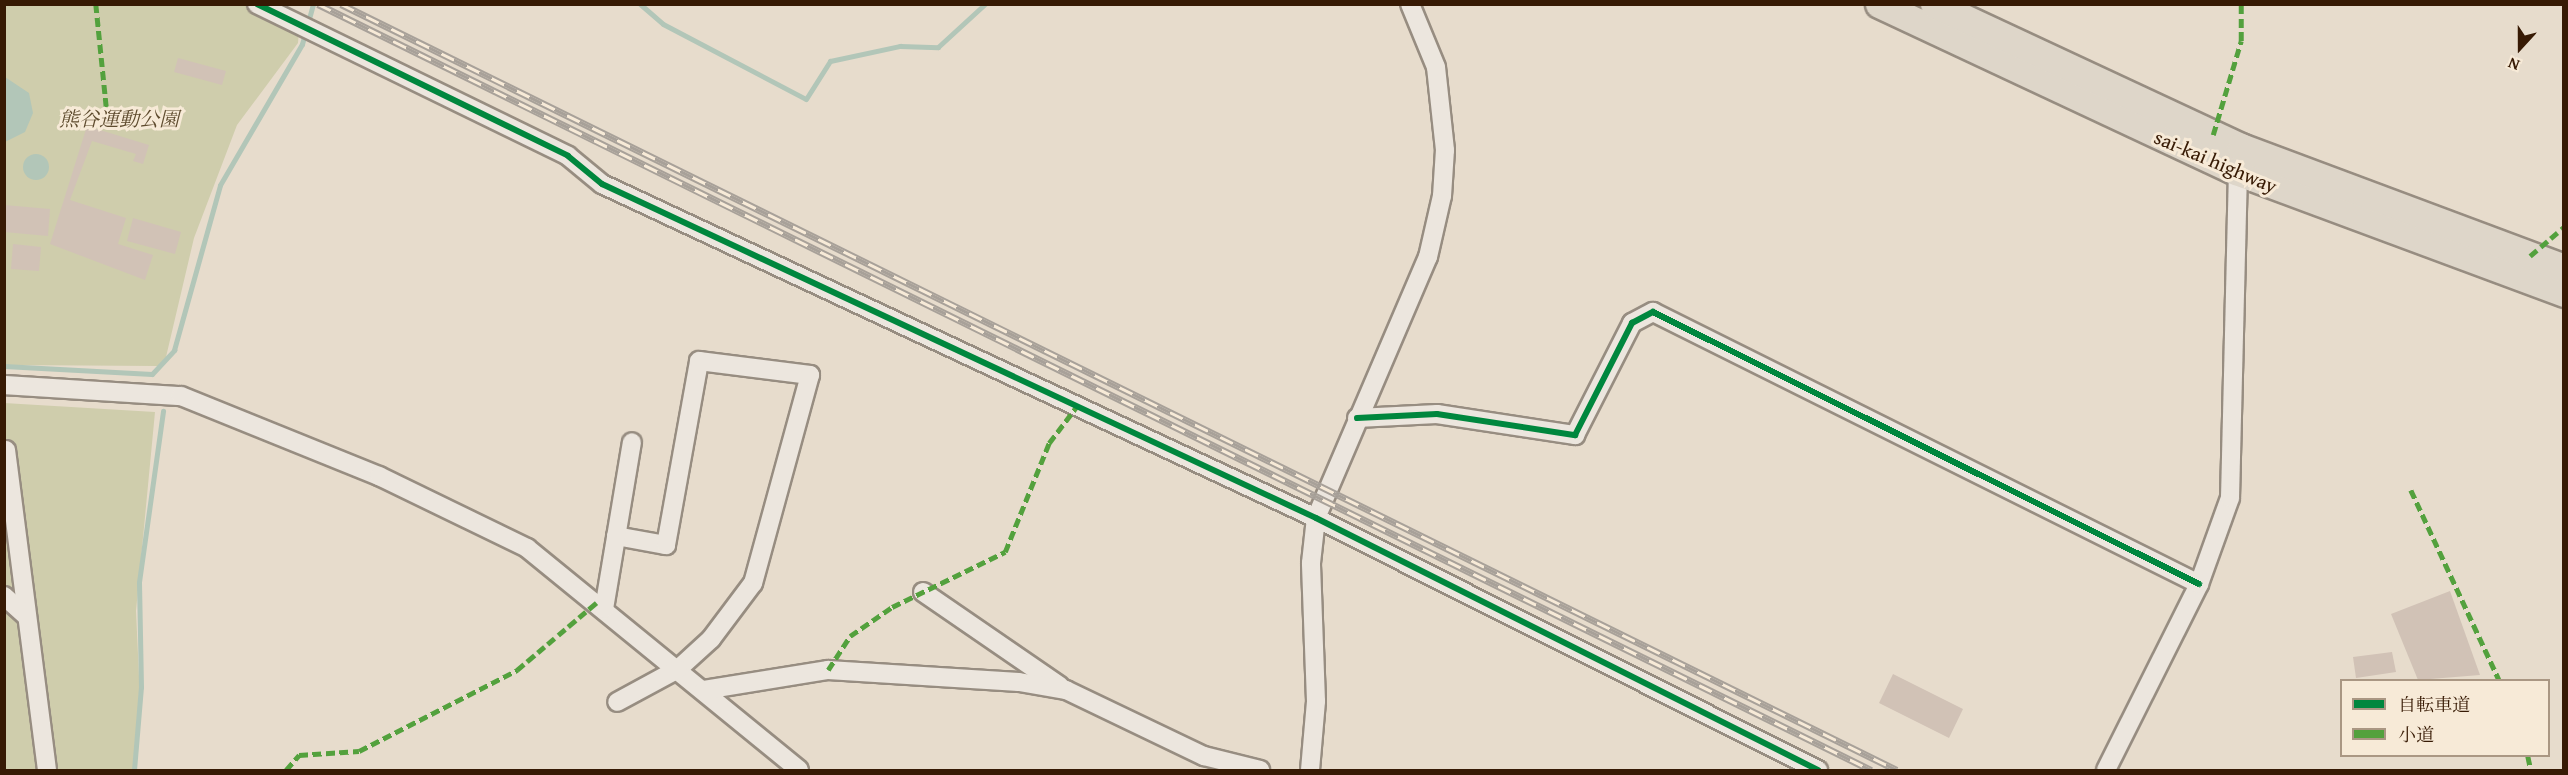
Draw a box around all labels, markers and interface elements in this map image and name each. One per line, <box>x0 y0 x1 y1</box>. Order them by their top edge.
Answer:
north arrow <box>2490 18 2550 78</box>
text: N <box>2504 52 2523 78</box>
park label: 熊谷運動公園 <box>59 106 179 130</box>
street label: sai-kai highway <box>2151 124 2281 198</box>
legend <box>2340 679 2550 757</box>
text: 自転車道 <box>2398 691 2470 718</box>
text: 小道 <box>2398 721 2434 748</box>

